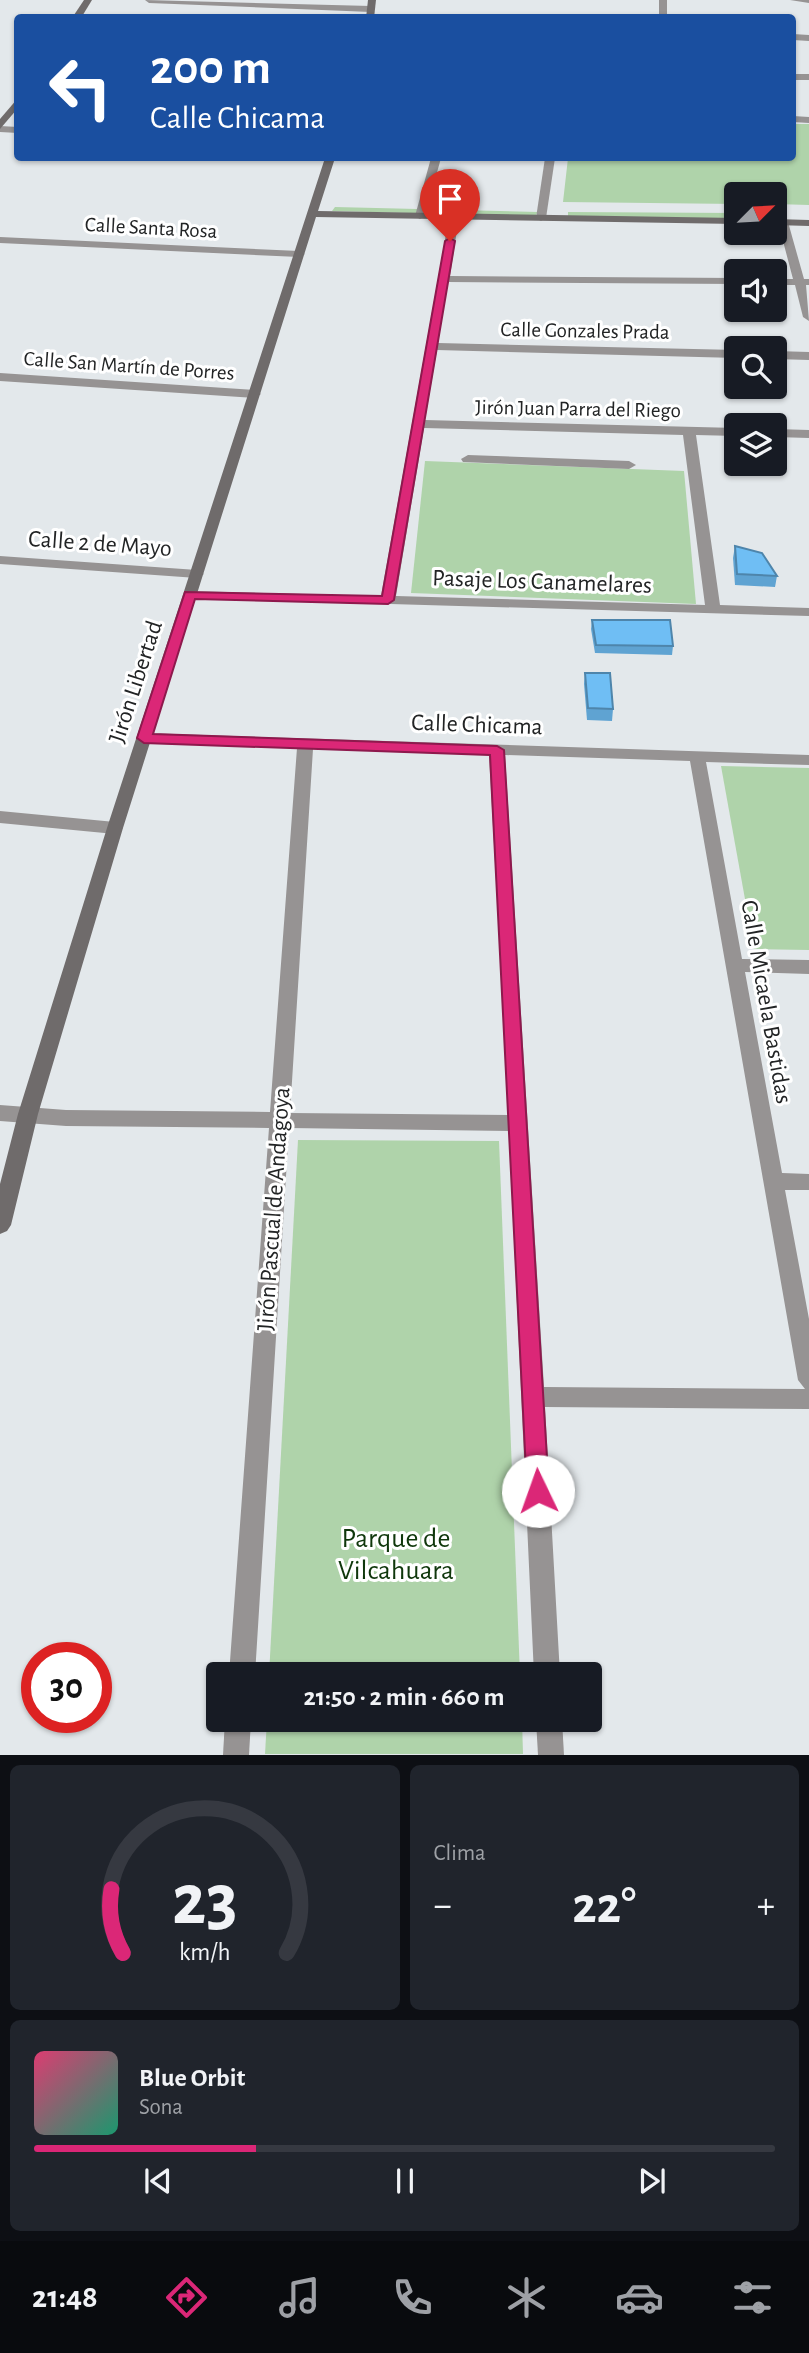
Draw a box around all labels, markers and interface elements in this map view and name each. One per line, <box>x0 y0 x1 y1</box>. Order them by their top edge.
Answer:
icon: left <box>35 42 126 133</box>
text: 200 m <box>150 44 271 93</box>
text: Calle Chicama <box>150 102 325 134</box>
pin <box>420 169 480 241</box>
icon: arrive <box>431 180 469 218</box>
north arrow <box>724 182 788 245</box>
map controls <box>724 182 787 476</box>
street label: Calle Santa Rosa <box>84 214 218 242</box>
button: sound <box>724 259 787 322</box>
street label: Calle Gonzales Prada <box>500 319 670 343</box>
button: search <box>724 336 787 399</box>
street label: Calle San Martín de Porres <box>23 348 235 384</box>
street label: Jirón Juan Parra del Riego <box>475 397 681 421</box>
button: layers <box>724 413 787 476</box>
street label: Calle 2 de Mayo <box>27 527 173 561</box>
street label: Pasaje Los Canamelares <box>432 566 652 598</box>
street label: Jirón Libertad <box>105 618 167 746</box>
street label: Calle Chicama <box>411 711 543 739</box>
street label: Calle Micaela Bastidas <box>736 898 796 1106</box>
street label: Jirón Pascual de Andagoya <box>254 1086 294 1332</box>
position arrow <box>501 1454 575 1528</box>
park label: Parque de Vilcahuara <box>338 1525 454 1585</box>
speed limit sign: 30 <box>21 1642 112 1733</box>
text: 21:50 · 2 min · 660 m <box>303 1684 505 1710</box>
text: Clima <box>434 1842 486 1865</box>
text: 23 <box>172 1866 238 1939</box>
text: 22° <box>572 1880 636 1932</box>
text: − <box>434 1887 452 1925</box>
text: + <box>757 1887 775 1925</box>
text: km/h <box>179 1940 231 1965</box>
text: Blue Orbit <box>139 2065 245 2091</box>
text: Sona <box>139 2096 183 2119</box>
icon: previous <box>139 2162 177 2200</box>
icon: pause <box>386 2162 424 2200</box>
icon: next <box>633 2162 671 2200</box>
icon: directions <box>162 2273 211 2322</box>
icon: music <box>275 2273 324 2322</box>
icon: phone <box>388 2273 437 2322</box>
icon: climate <box>502 2273 551 2322</box>
icon: car <box>615 2273 664 2322</box>
icon: filters <box>728 2273 777 2322</box>
text: 21:48 <box>32 2281 98 2313</box>

